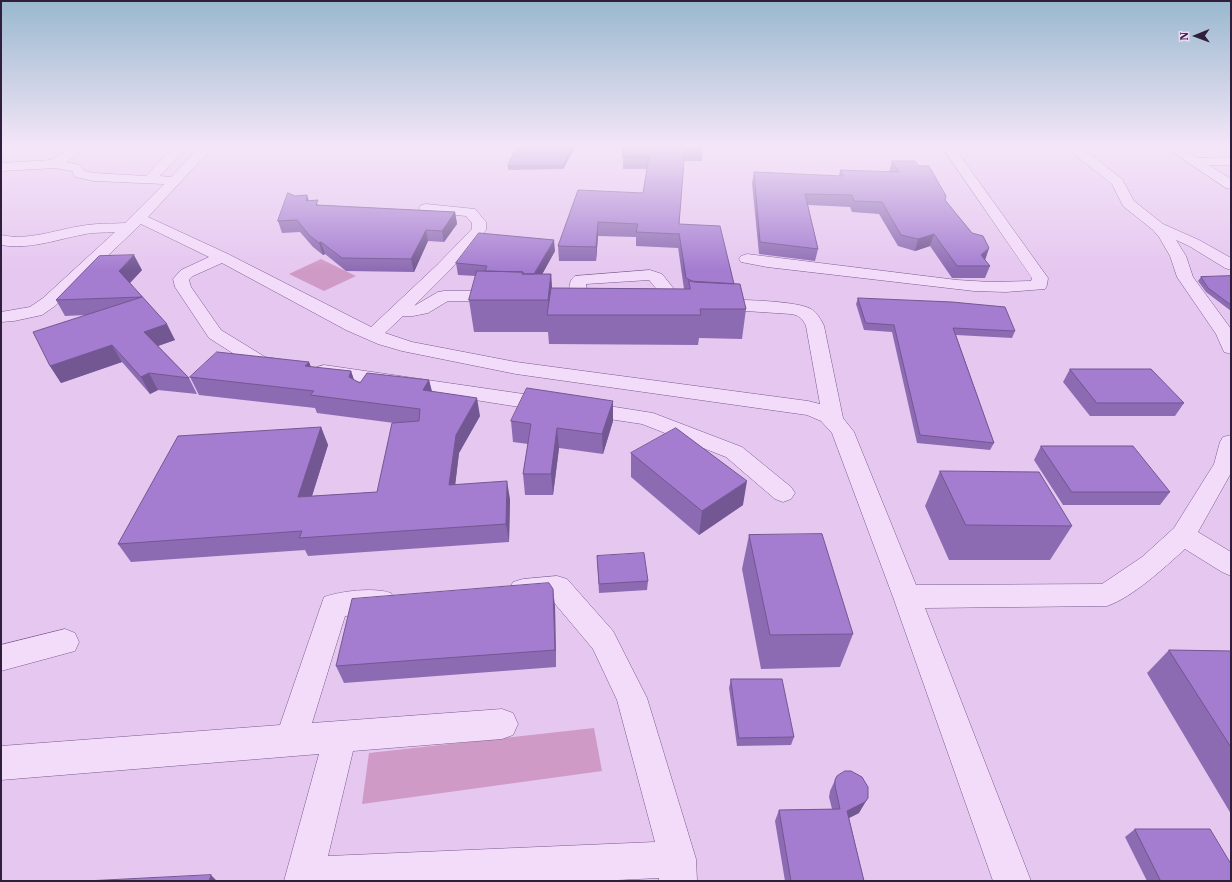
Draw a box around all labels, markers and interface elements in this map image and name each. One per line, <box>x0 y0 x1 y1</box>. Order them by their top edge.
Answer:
north arrow <box>1176 16 1216 56</box>
text: N <box>1177 32 1191 41</box>

